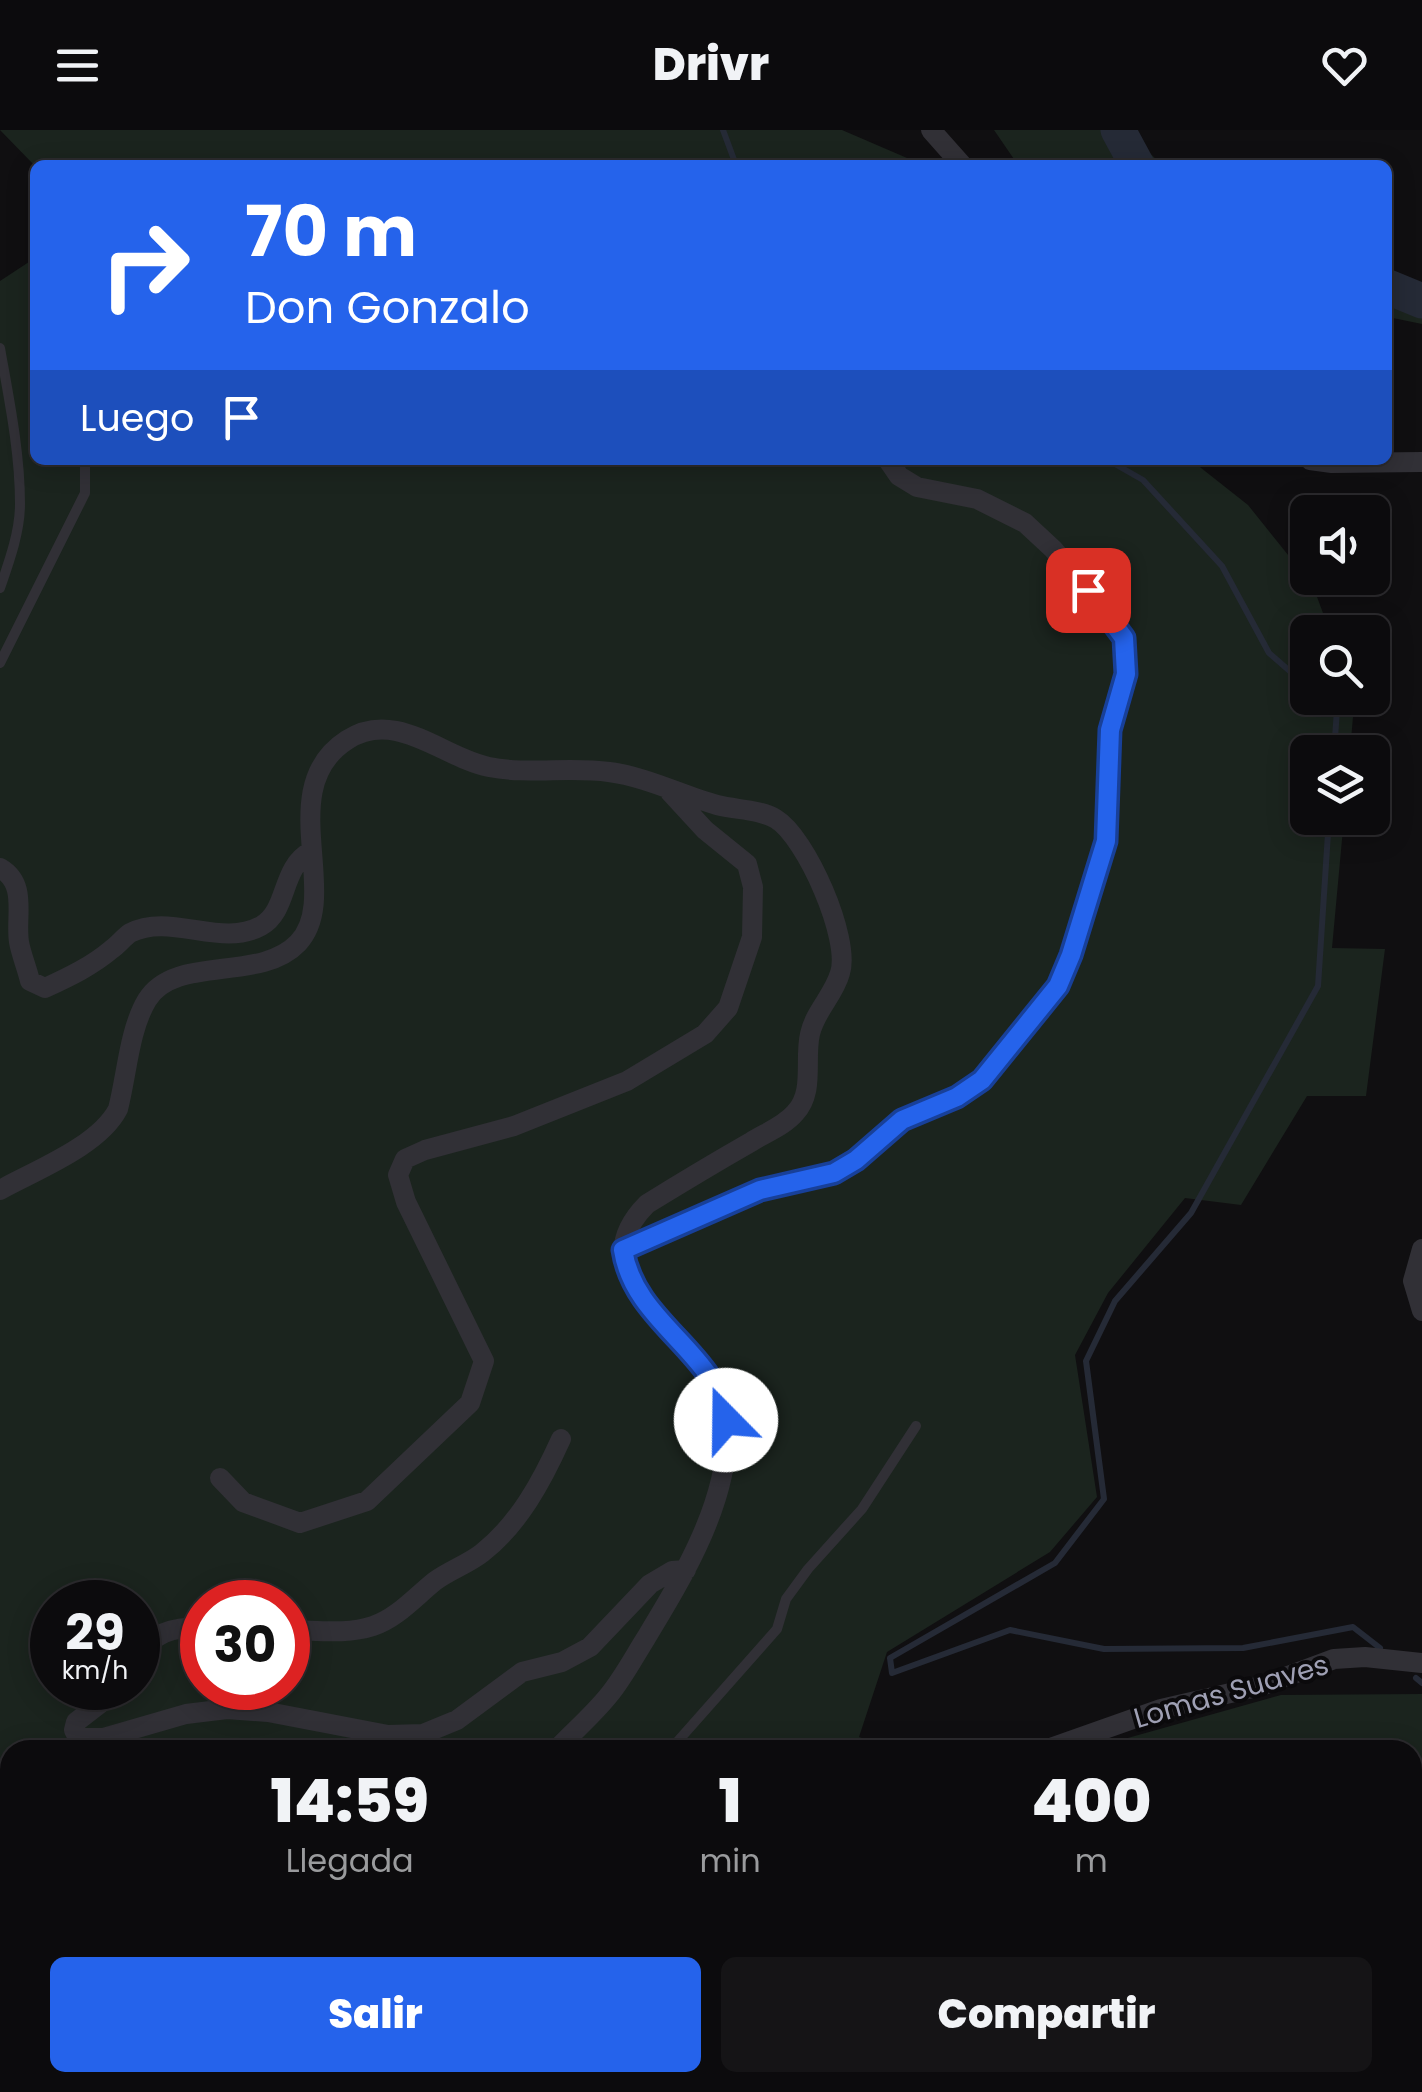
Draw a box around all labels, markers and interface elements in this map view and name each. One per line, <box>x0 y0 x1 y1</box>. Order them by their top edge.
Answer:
text: Drivr <box>653 33 769 96</box>
icon: menu <box>50 38 105 93</box>
icon: heart <box>1317 38 1372 93</box>
text: 70 m <box>245 182 417 281</box>
icon: right <box>80 200 210 330</box>
text: Don Gonzalo <box>245 276 530 339</box>
icon: arrive <box>214 390 269 445</box>
text: Luego <box>80 391 194 444</box>
map controls <box>1290 495 1390 835</box>
button: sound <box>1290 495 1390 595</box>
pin <box>1046 548 1131 633</box>
icon: arrive <box>1061 563 1116 618</box>
button: search <box>1290 615 1390 715</box>
button: layers <box>1290 735 1390 835</box>
position arrow <box>674 1368 778 1472</box>
speed limit sign: 30 <box>180 1580 310 1710</box>
text: 29 <box>65 1597 125 1668</box>
street label: Lomas Suaves <box>1129 1645 1333 1738</box>
text: km/h <box>62 1653 128 1688</box>
text: 14:59 <box>270 1759 429 1843</box>
text: 1 <box>718 1759 742 1843</box>
text: 400 <box>1031 1759 1152 1843</box>
text: Llegada <box>286 1838 414 1883</box>
text: min <box>699 1838 761 1883</box>
text: m <box>1075 1838 1108 1883</box>
button: Salir <box>50 1957 701 2072</box>
button: Compartir <box>721 1957 1372 2072</box>

